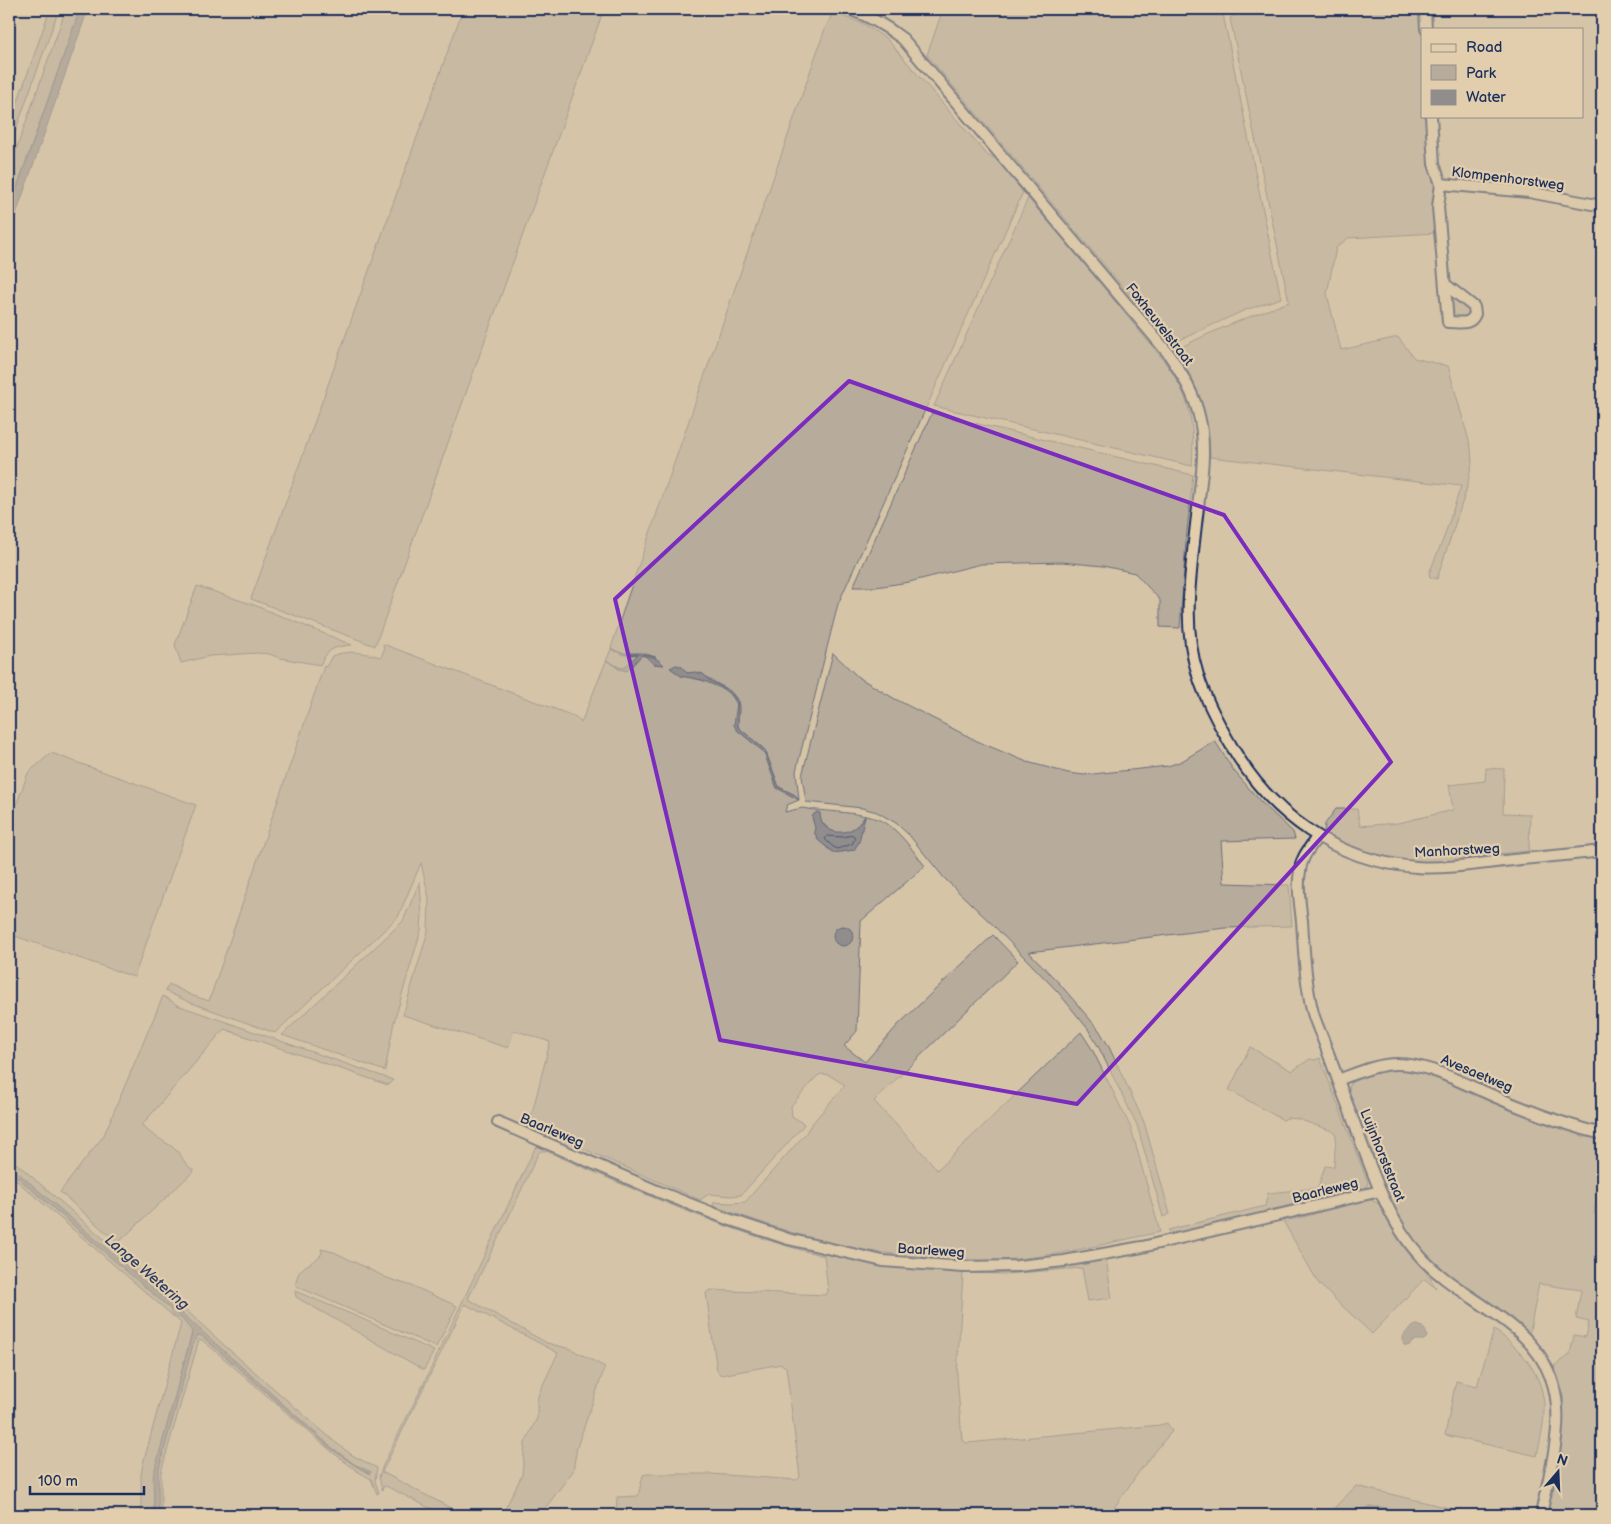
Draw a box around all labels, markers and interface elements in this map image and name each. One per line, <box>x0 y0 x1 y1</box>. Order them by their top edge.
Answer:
legend <box>1421 28 1584 118</box>
text: Road <box>1466 38 1502 57</box>
text: Park <box>1466 64 1497 83</box>
text: Water <box>1466 88 1506 107</box>
street label: Klompenhorstweg <box>1451 163 1565 194</box>
street label: Foxheuvelstraat <box>1122 280 1198 369</box>
street label: Manhorstweg <box>1414 840 1500 861</box>
street label: Avesaetweg <box>1438 1051 1515 1096</box>
street label: Luijnhorststraat <box>1356 1106 1409 1205</box>
street label: Baarleweg <box>517 1109 586 1151</box>
street label: Baarleweg <box>1290 1174 1360 1207</box>
water label: Lange Wetering <box>101 1231 193 1315</box>
street label: Baarleweg <box>897 1240 965 1261</box>
north arrow <box>1534 1446 1584 1496</box>
text: N <box>1554 1450 1570 1470</box>
scale bar <box>30 1464 144 1496</box>
text: 100 m <box>38 1472 78 1491</box>

